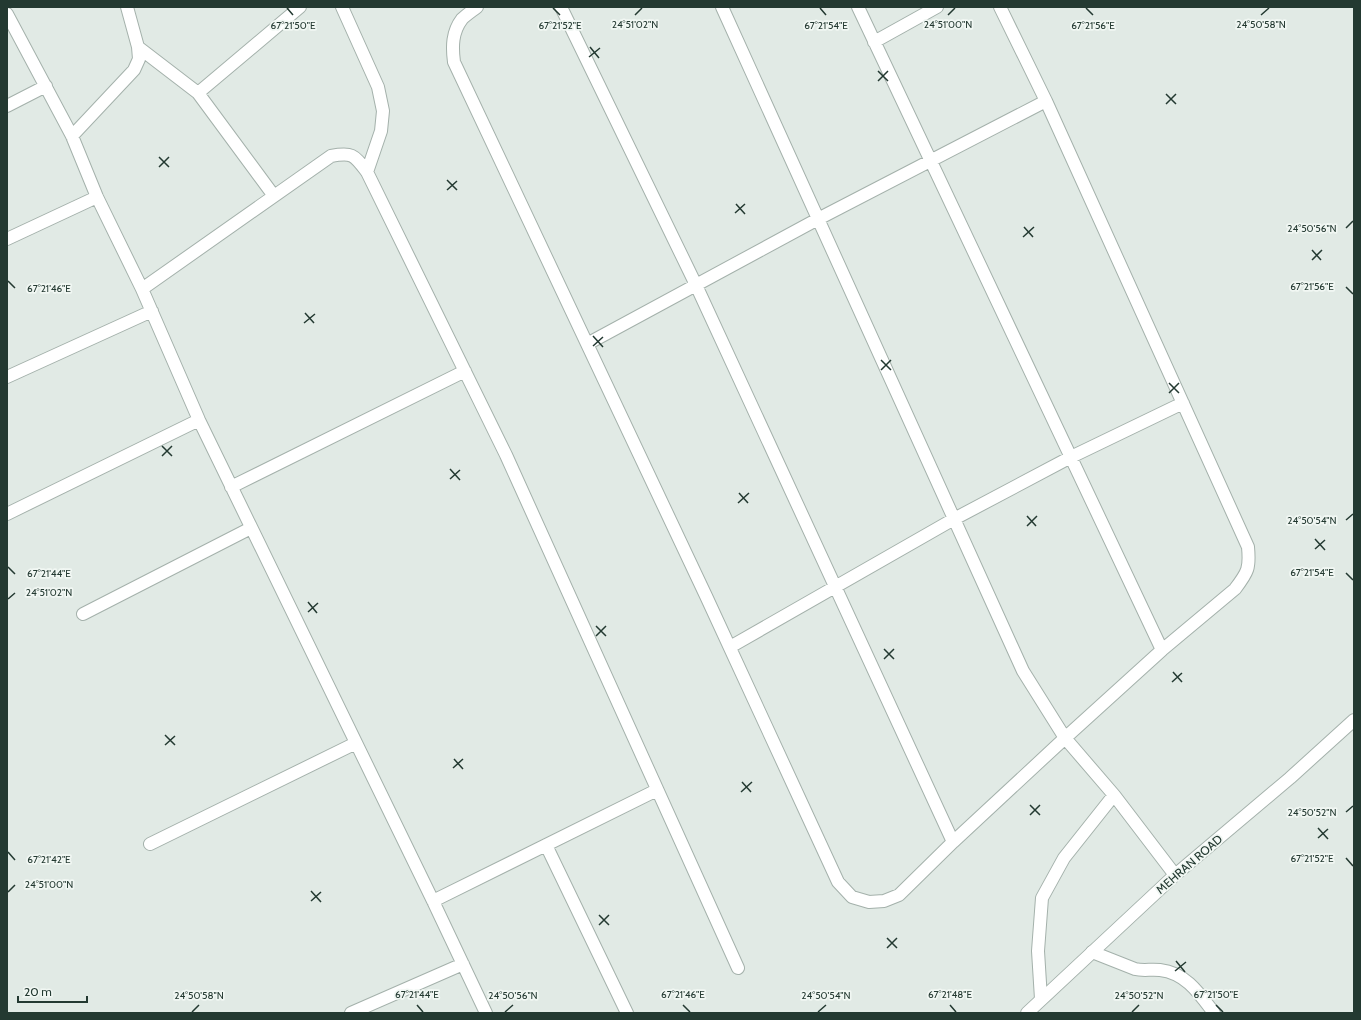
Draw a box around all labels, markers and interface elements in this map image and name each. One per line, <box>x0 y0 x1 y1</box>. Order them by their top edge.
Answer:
text: 24°51'02"N <box>612 18 658 31</box>
text: 24°51'00"N <box>924 18 972 31</box>
text: 24°50'58"N <box>1236 18 1286 31</box>
text: 67°21'50"E <box>271 19 316 32</box>
text: 67°21'52"E <box>538 19 582 32</box>
text: 67°21'54"E <box>804 19 848 32</box>
text: 67°21'56"E <box>1071 19 1115 32</box>
text: 24°50'56"N <box>1287 222 1337 235</box>
text: 67°21'56"E <box>1290 280 1334 293</box>
text: 67°21'46"E <box>27 282 71 295</box>
text: 24°50'54"N <box>1287 514 1337 527</box>
text: 67°21'54"E <box>1290 566 1334 579</box>
text: 67°21'44"E <box>27 567 71 580</box>
text: 24°51'02"N <box>26 586 72 599</box>
text: 24°50'52"N <box>1288 806 1336 819</box>
street label: MEHRAN ROAD <box>1153 831 1225 897</box>
text: 67°21'52"E <box>1290 852 1334 865</box>
text: 67°21'42"E <box>27 853 71 866</box>
text: 24°51'00"N <box>25 878 73 891</box>
scale bar <box>18 978 87 1004</box>
text: 20 m <box>24 984 52 999</box>
text: 67°21'44"E <box>395 988 439 1001</box>
text: 67°21'46"E <box>661 988 705 1001</box>
text: 67°21'48"E <box>928 988 973 1001</box>
text: 67°21'50"E <box>1194 988 1239 1001</box>
text: 24°50'58"N <box>174 989 224 1002</box>
text: 24°50'56"N <box>488 989 538 1002</box>
text: 24°50'54"N <box>801 989 851 1002</box>
text: 24°50'52"N <box>1115 989 1163 1002</box>

